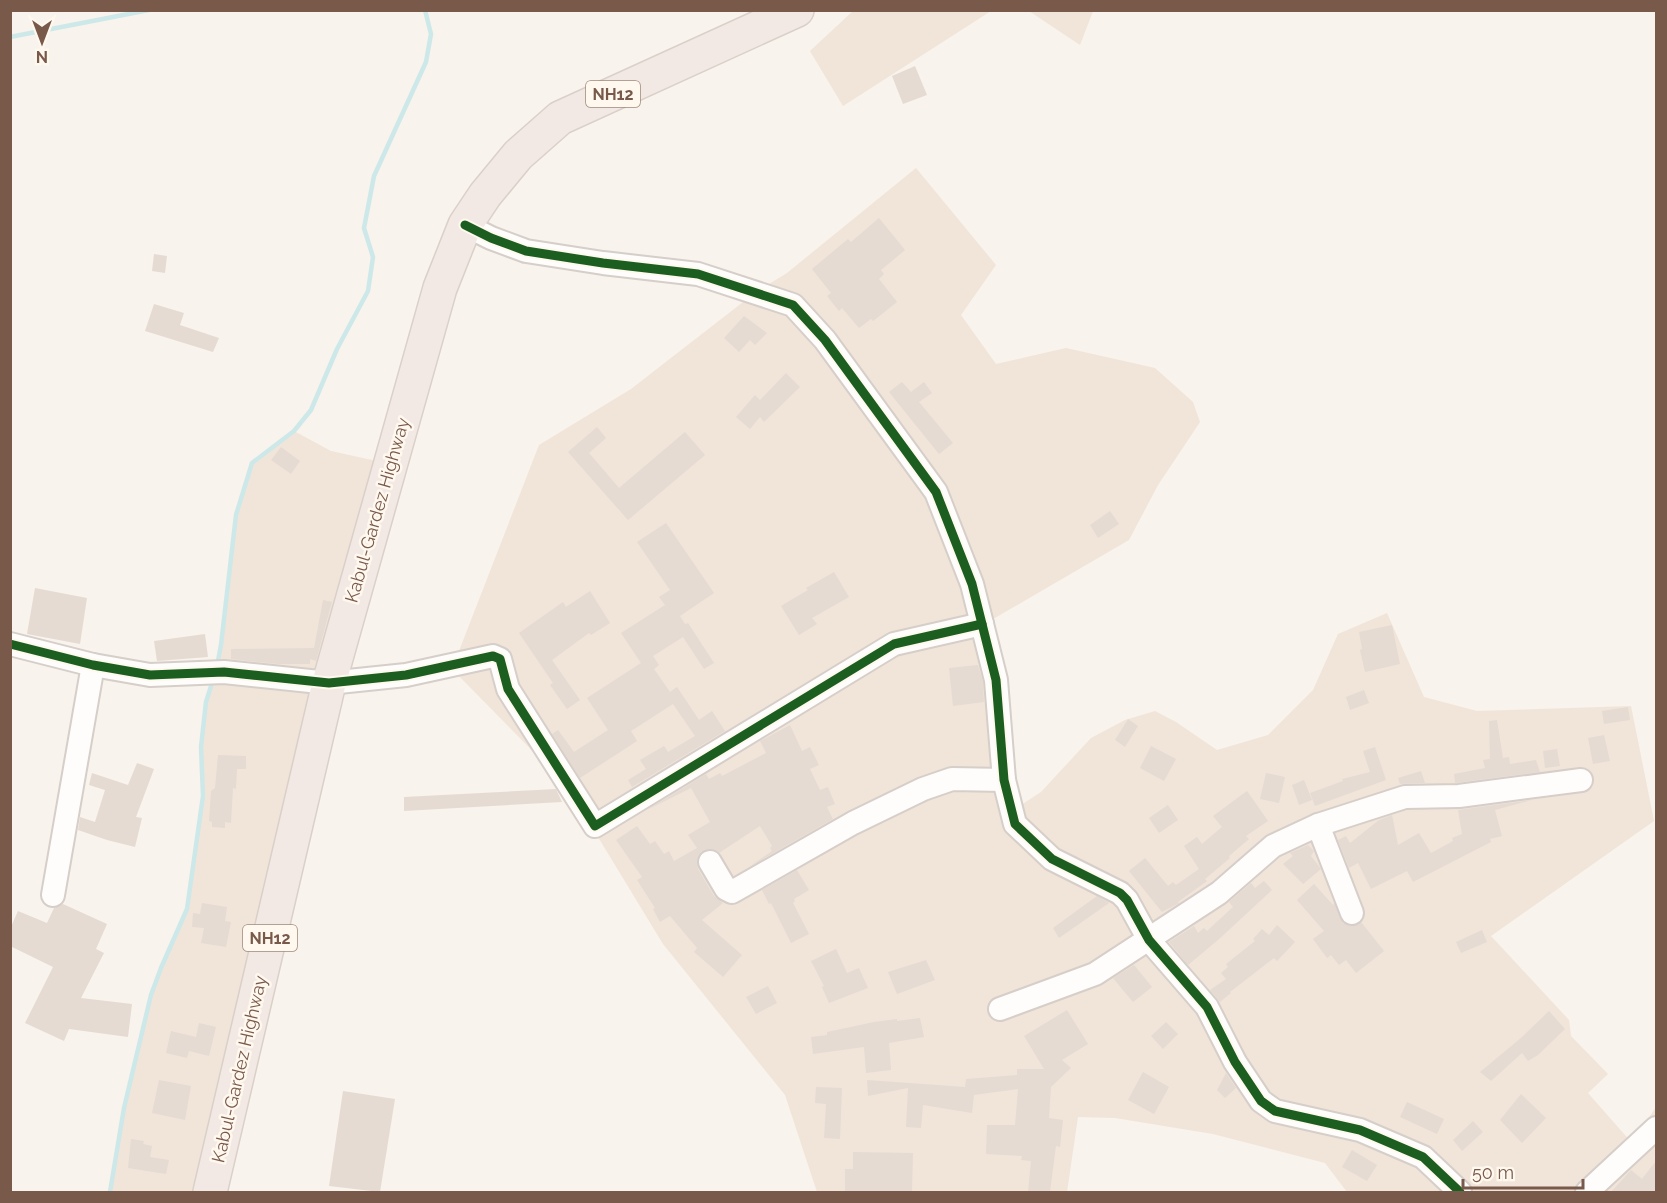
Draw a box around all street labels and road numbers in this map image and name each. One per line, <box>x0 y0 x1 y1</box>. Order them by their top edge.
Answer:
road number: NH12 <box>586 81 640 107</box>
street label: Kabul-Gardez Highway <box>341 415 414 605</box>
road number: NH12 <box>243 925 297 951</box>
street label: Kabul-Gardez Highway <box>207 973 271 1165</box>

